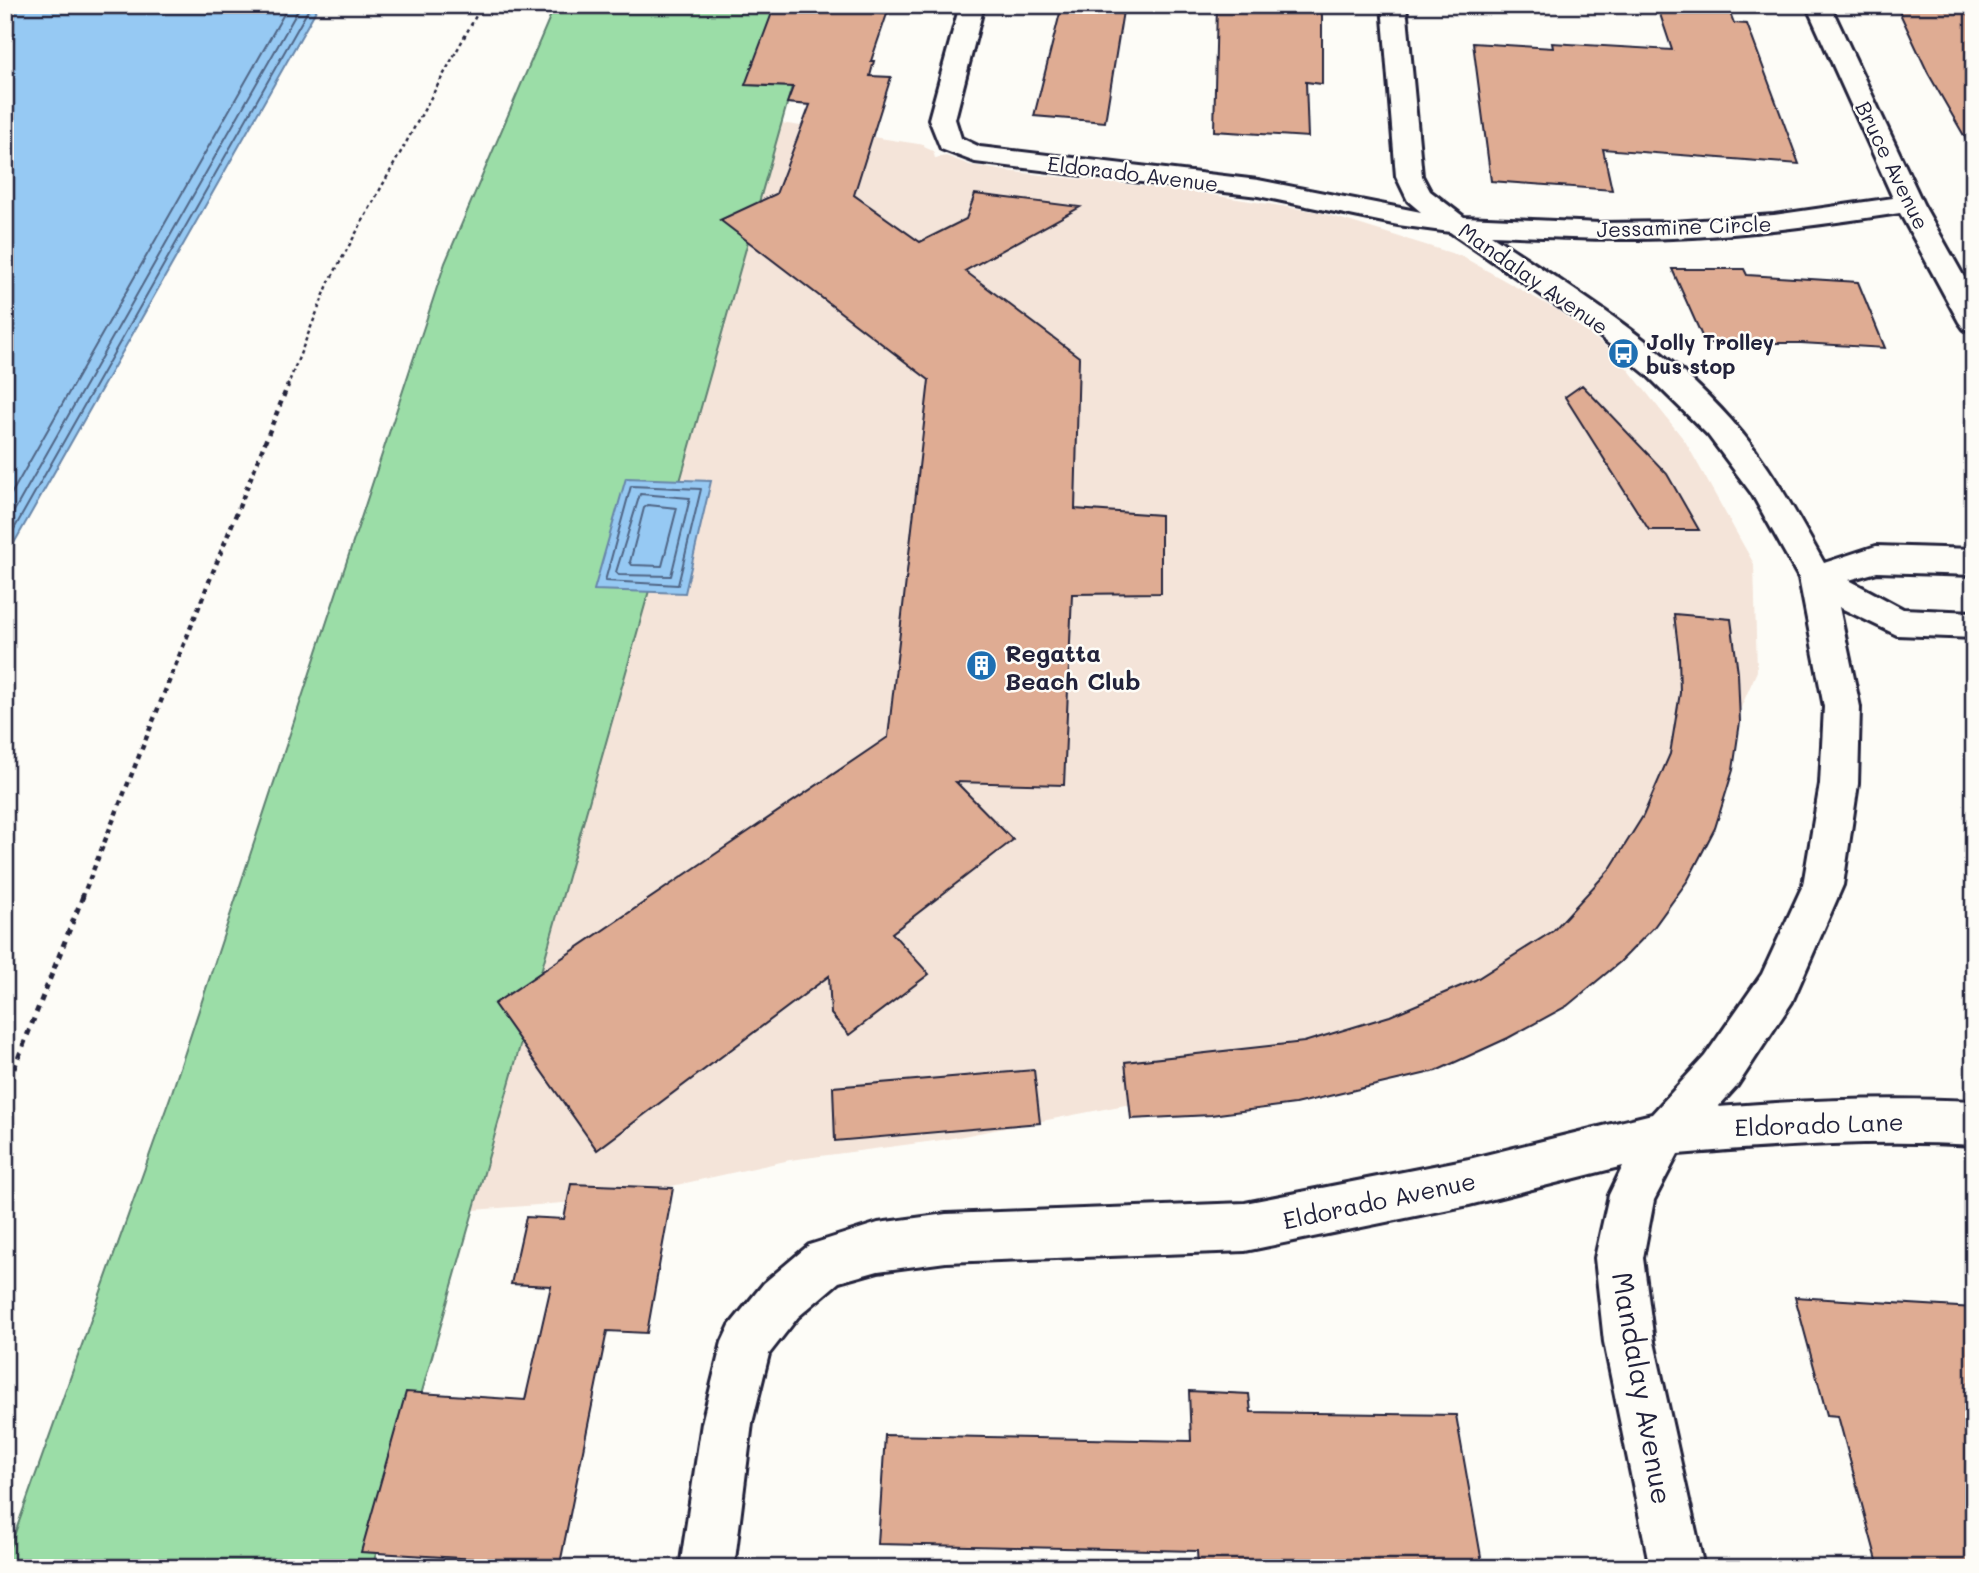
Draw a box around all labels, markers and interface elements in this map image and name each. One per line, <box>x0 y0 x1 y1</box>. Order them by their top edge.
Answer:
street label: Bruce Avenue <box>1850 96 1936 234</box>
street label: Eldorado Avenue <box>1046 149 1220 197</box>
street label: Jessamine Circle <box>1596 209 1772 243</box>
street label: Mandalay Avenue <box>1454 216 1614 340</box>
place label: Jolly Trolley bus stop <box>1646 328 1774 379</box>
bus stop icon: Jolly Trolley bus stop <box>1606 336 1640 370</box>
place label: Regatta Beach Club <box>1005 637 1140 696</box>
building icon: Regatta Beach Club <box>965 649 999 683</box>
street label: Eldorado Lane <box>1734 1106 1904 1142</box>
street label: Eldorado Avenue <box>1280 1164 1478 1236</box>
street label: Mandalay Avenue <box>1605 1269 1681 1507</box>

